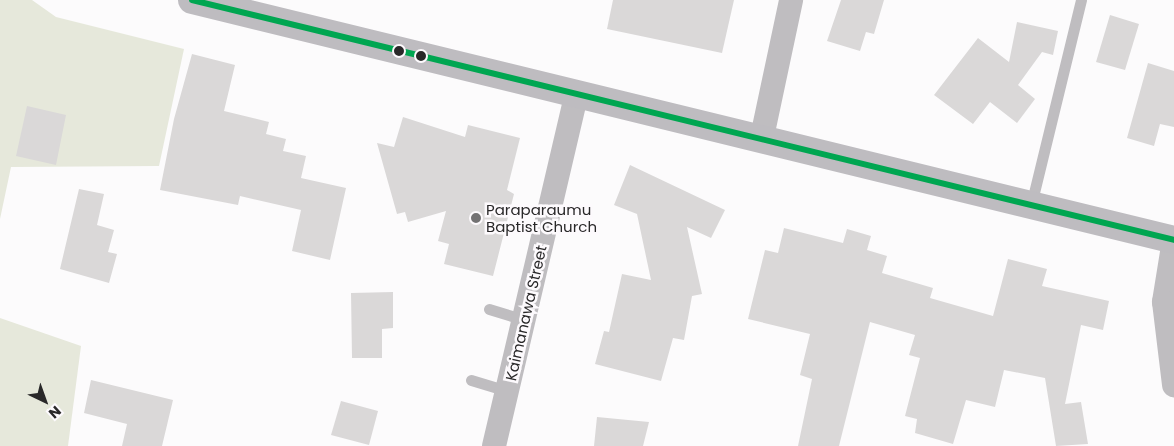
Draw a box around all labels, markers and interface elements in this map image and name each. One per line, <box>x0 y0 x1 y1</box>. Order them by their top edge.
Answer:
unlabelled marker <box>394 46 404 56</box>
unlabelled marker <box>416 51 426 61</box>
place label: Paraparaumu Baptist Church <box>486 200 597 235</box>
marker: Paraparaumu Baptist Church <box>470 212 482 224</box>
street label: Kaimanawa Street <box>502 243 550 383</box>
north arrow <box>20 376 70 426</box>
text: N <box>44 401 66 423</box>

